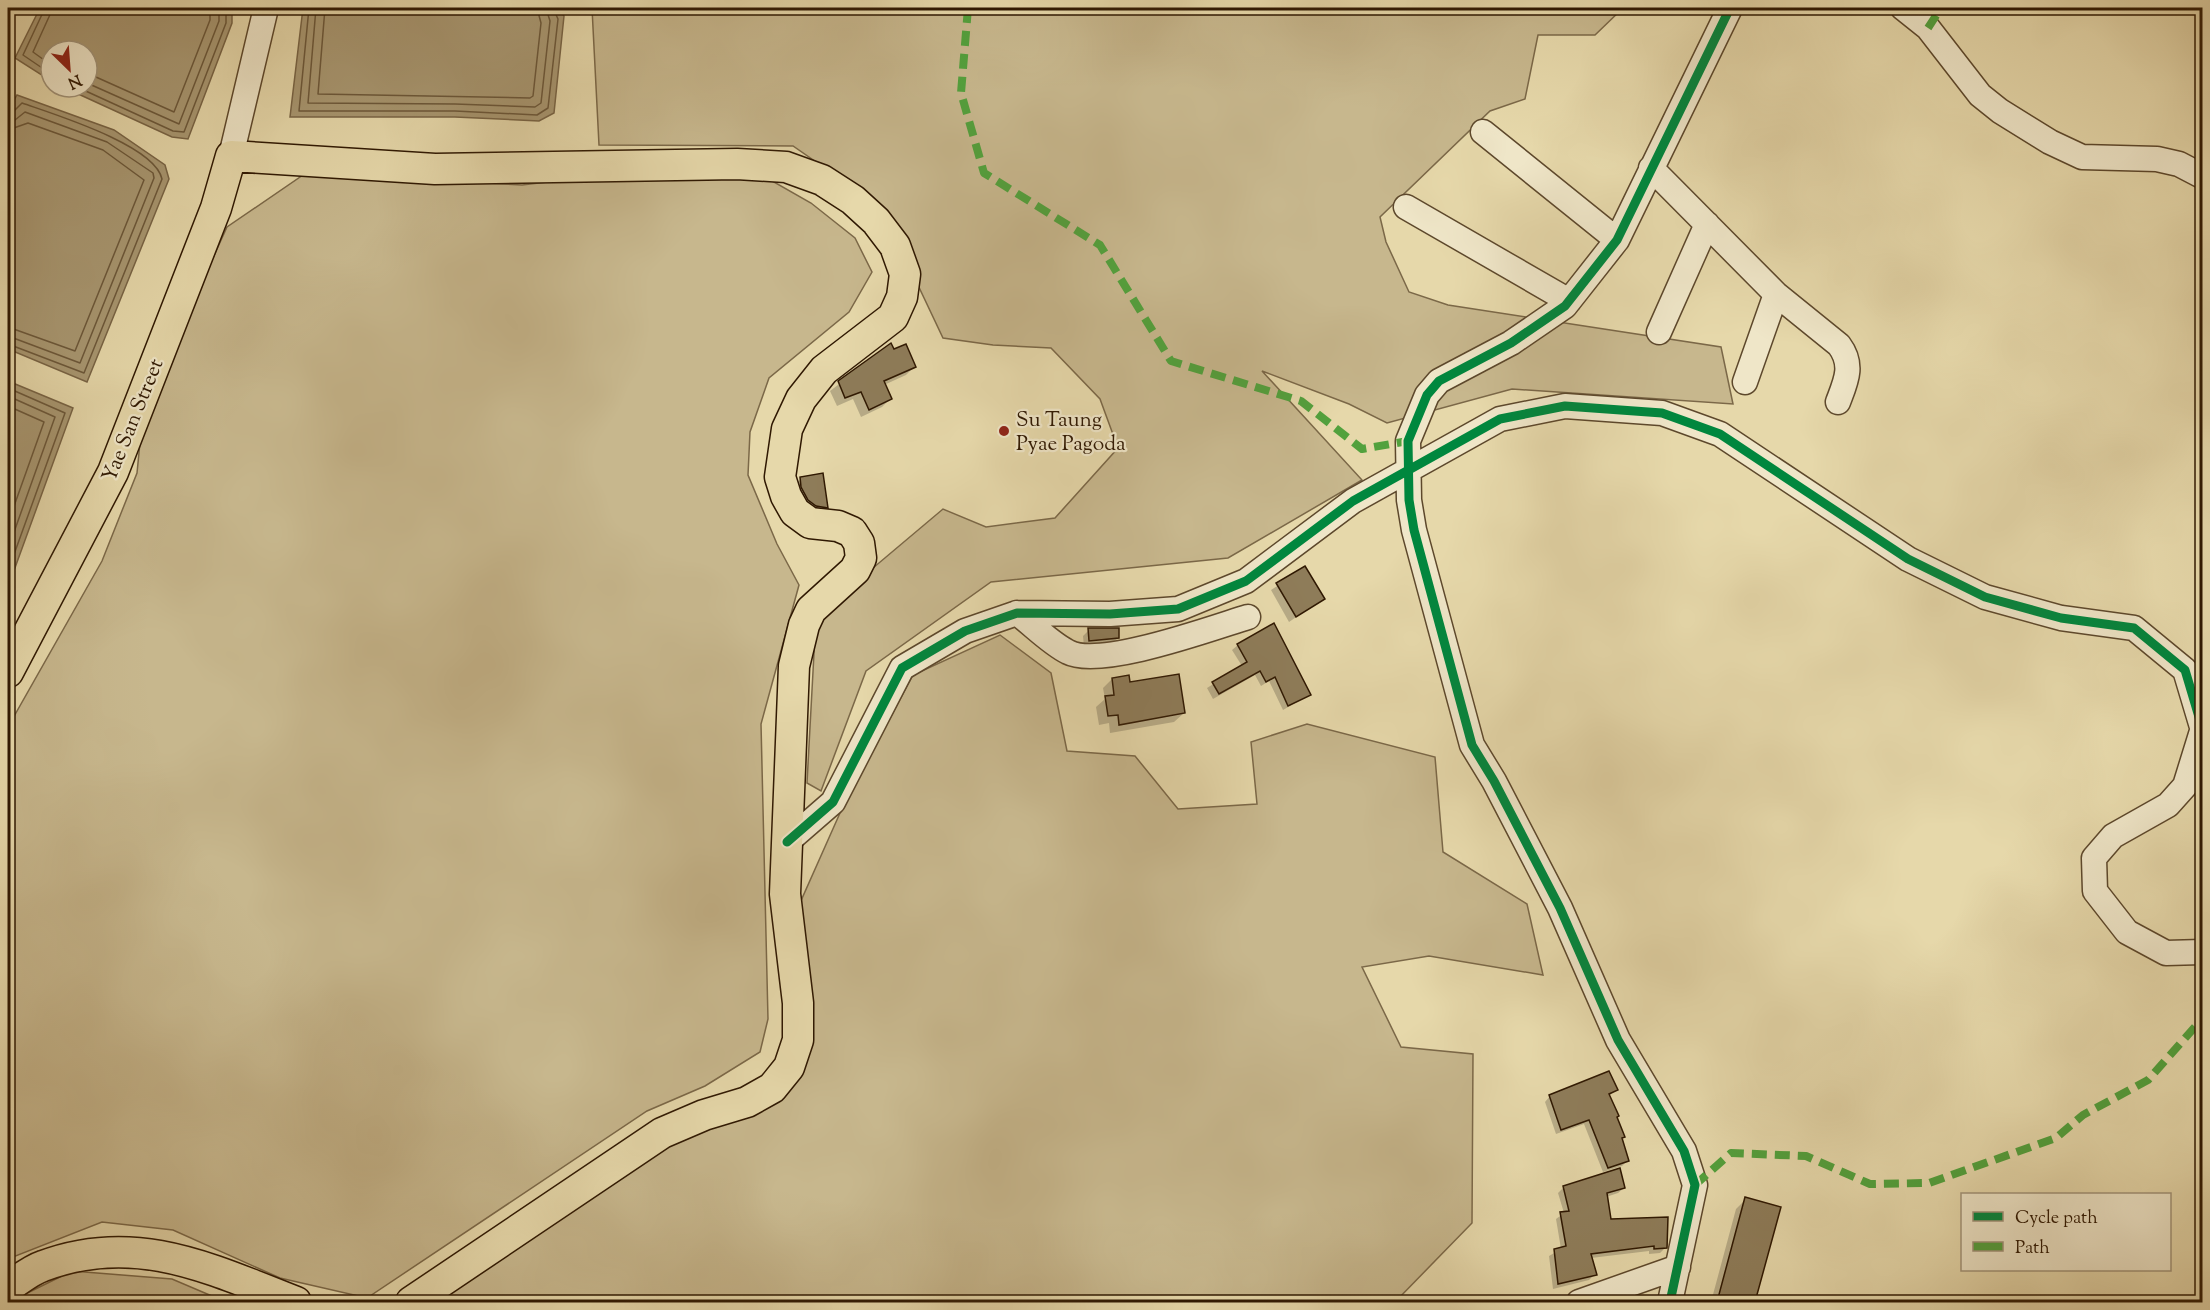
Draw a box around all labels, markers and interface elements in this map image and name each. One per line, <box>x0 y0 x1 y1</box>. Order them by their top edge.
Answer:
north arrow <box>39 39 99 99</box>
text: N <box>63 67 85 94</box>
street label: Yae San Street <box>96 355 172 487</box>
place label: Su Taung Pyae Pagoda <box>1016 406 1126 460</box>
marker: Su Taung Pyae Pagoda <box>997 424 1011 438</box>
legend <box>1961 1193 2171 1271</box>
text: Cycle path <box>2015 1206 2098 1232</box>
text: Path <box>2015 1236 2050 1262</box>

